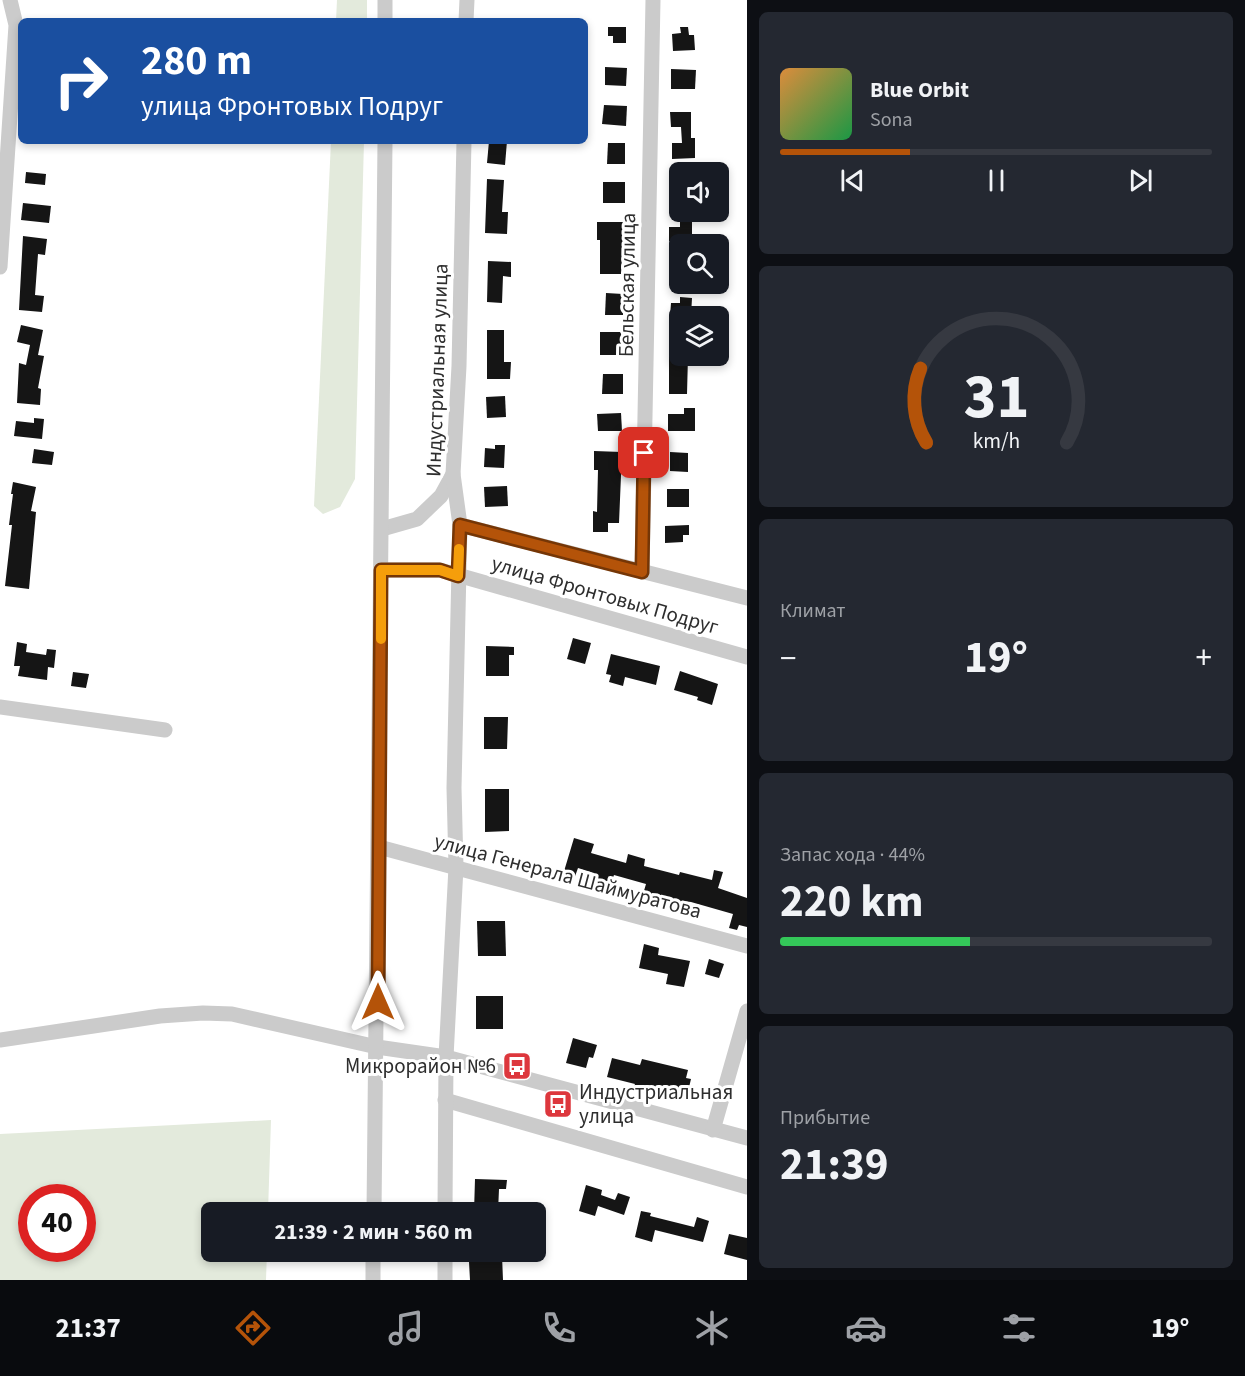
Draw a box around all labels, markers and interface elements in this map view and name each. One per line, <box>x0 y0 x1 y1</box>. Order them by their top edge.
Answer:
text: 280 m <box>141 31 252 91</box>
icon: right <box>42 42 120 120</box>
text: Blue Orbit <box>870 74 969 106</box>
text: улица Фронтовых Подруг <box>141 87 443 126</box>
text: Sona <box>870 106 913 134</box>
map controls <box>669 162 729 366</box>
button: sound <box>669 162 729 222</box>
icon: previous <box>836 164 869 197</box>
icon: pause <box>980 164 1013 197</box>
icon: next <box>1124 164 1157 197</box>
street label: Бельская улица <box>611 213 643 357</box>
button: search <box>669 234 729 294</box>
street label: Индустриальная улица <box>418 263 456 477</box>
button: layers <box>669 306 729 366</box>
text: 31 <box>963 354 1029 443</box>
pin <box>618 427 669 478</box>
text: km/h <box>972 427 1020 458</box>
icon: arrive <box>627 436 660 469</box>
street label: улица Фронтовых Подруг <box>488 548 722 642</box>
text: Климат <box>780 597 846 625</box>
text: 19° <box>964 626 1028 690</box>
text: − <box>780 635 796 682</box>
text: + <box>1196 635 1212 682</box>
street label: улица Генерала Шаймуратова <box>431 826 705 926</box>
text: Запас хода · 44% <box>780 841 925 869</box>
text: 220 km <box>780 870 924 934</box>
position arrow <box>346 970 410 1034</box>
bus stop icon: Микрорайон №6 <box>501 1050 533 1082</box>
place label: Микрорайон №6 <box>345 1051 496 1081</box>
place label: Индустриальная улица <box>579 1077 733 1131</box>
bus stop icon: Индустриальная улица <box>542 1088 574 1120</box>
text: Прибытие <box>780 1104 870 1132</box>
text: 21:39 <box>780 1133 889 1197</box>
speed limit sign: 40 <box>18 1184 96 1262</box>
text: 21:39 · 2 мин · 560 m <box>274 1216 473 1248</box>
icon: directions <box>232 1307 274 1349</box>
icon: music <box>385 1307 427 1349</box>
icon: phone <box>538 1307 580 1349</box>
icon: climate <box>691 1307 733 1349</box>
icon: car <box>845 1307 887 1349</box>
icon: filters <box>998 1307 1040 1349</box>
text: 21:37 <box>56 1309 121 1348</box>
text: 19° <box>1151 1309 1189 1348</box>

